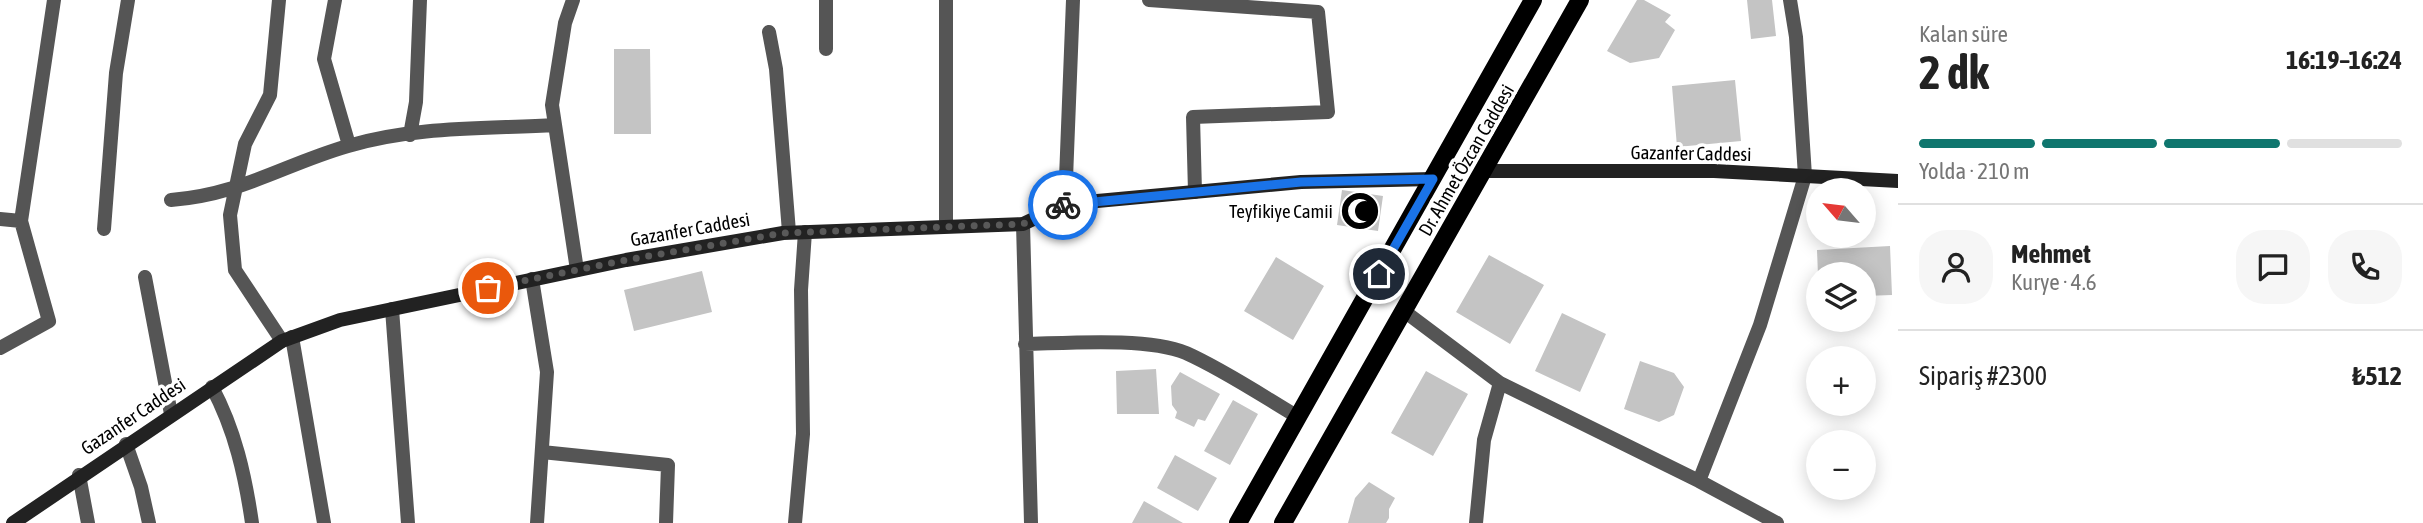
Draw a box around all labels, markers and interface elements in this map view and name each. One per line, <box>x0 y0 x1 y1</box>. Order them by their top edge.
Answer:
text: Kalan süre <box>1919 21 2008 47</box>
text: 16:19–16:24 <box>2286 45 2402 75</box>
text: 2 dk <box>1919 46 1989 99</box>
street label: Dr. Ahmet Özcan Caddesi <box>1414 80 1518 240</box>
street label: Gazanfer Caddesi <box>1630 141 1752 165</box>
text: Yolda · 210 m <box>1919 158 2030 184</box>
courier <box>1028 170 1098 240</box>
north arrow <box>1806 178 1876 248</box>
map controls <box>1806 178 1876 500</box>
icon: bike <box>1044 186 1082 224</box>
mosque icon: Teyfikiye Camii <box>1339 190 1381 232</box>
place label: Teyfikiye Camii <box>1229 200 1333 222</box>
street label: Gazanfer Caddesi <box>629 208 751 250</box>
button: person <box>1919 230 1993 304</box>
button: chat <box>2236 230 2310 304</box>
button: phone <box>2328 230 2402 304</box>
text: Mehmet <box>2011 239 2091 269</box>
pin <box>1349 244 1409 304</box>
icon: home <box>1360 255 1398 293</box>
pin <box>458 258 518 318</box>
button: layers <box>1806 262 1876 332</box>
icon: bag <box>469 269 507 307</box>
text: Kurye · 4.6 <box>2011 269 2097 295</box>
button: + <box>1806 346 1876 416</box>
text: Sipariş #2300 <box>1919 361 2047 391</box>
text: ₺512 <box>2352 361 2402 391</box>
street label: Gazanfer Caddesi <box>77 373 189 459</box>
button: − <box>1806 430 1876 500</box>

